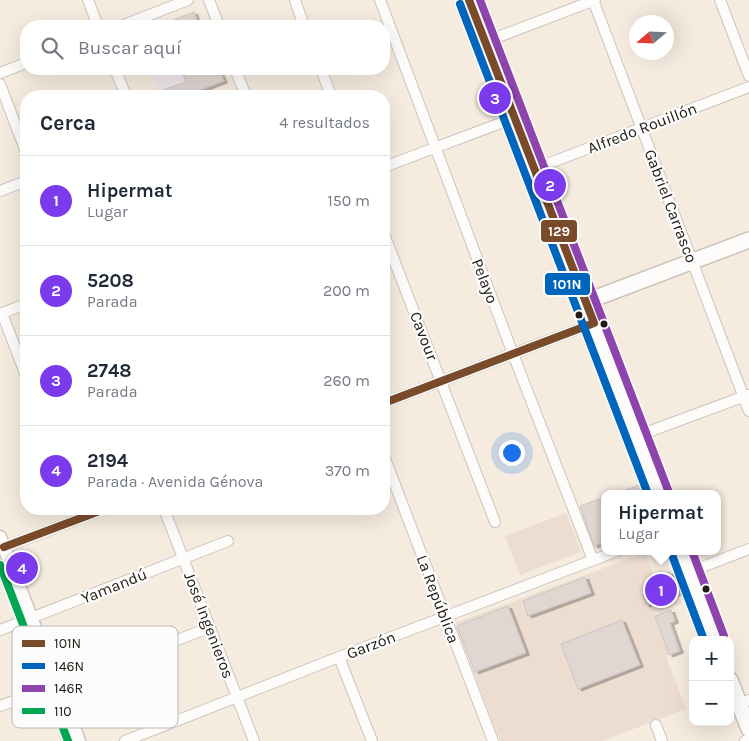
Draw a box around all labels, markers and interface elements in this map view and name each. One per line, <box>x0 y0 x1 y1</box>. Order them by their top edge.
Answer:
north arrow <box>629 15 674 60</box>
search box <box>20 20 390 75</box>
icon: search <box>38 34 66 62</box>
text: Buscar aquí <box>78 37 182 59</box>
pin: 3 <box>479 79 511 117</box>
street label: Alfredo Rouillón <box>585 98 699 158</box>
text: Cerca <box>40 111 96 135</box>
text: 4 resultados <box>279 113 370 132</box>
street label: Gabriel Carrasco <box>641 147 701 265</box>
pin: 2 <box>534 166 566 204</box>
text: Hipermat <box>87 180 172 202</box>
text: 1 <box>53 191 59 210</box>
text: 150 m <box>327 191 370 210</box>
text: Lugar <box>87 202 128 221</box>
line badge: 129 <box>540 219 578 243</box>
text: 129 <box>548 223 570 240</box>
street label: Pelayo <box>468 256 502 306</box>
text: 5208 <box>87 270 134 292</box>
line badge: 101N <box>544 272 591 296</box>
text: 101N <box>553 276 581 293</box>
text: 2 <box>51 281 61 300</box>
text: 200 m <box>323 281 370 300</box>
text: Parada <box>87 292 138 311</box>
street label: Cavour <box>406 309 442 363</box>
unlabelled marker <box>574 310 584 320</box>
unlabelled marker <box>599 319 609 329</box>
text: 2748 <box>87 360 132 382</box>
text: 3 <box>51 371 61 390</box>
text: 260 m <box>323 371 370 390</box>
text: Parada <box>87 382 138 401</box>
your location <box>499 440 525 466</box>
text: 2194 <box>87 450 128 472</box>
text: 4 <box>51 461 61 480</box>
text: 370 m <box>325 461 370 480</box>
text: Parada · Avenida Génova <box>87 472 263 491</box>
popup <box>601 490 721 555</box>
text: Hipermat <box>618 502 704 524</box>
text: Lugar <box>618 524 659 543</box>
pin: 4 <box>6 549 38 587</box>
street label: La República <box>412 552 464 646</box>
street label: Yamandú <box>78 564 150 608</box>
street label: José Ingenieros <box>180 569 238 681</box>
pin: 1 <box>645 571 677 609</box>
unlabelled marker <box>701 584 711 594</box>
legend <box>12 626 178 728</box>
street label: Garzón <box>344 627 398 663</box>
text: 101N <box>54 635 81 652</box>
map controls <box>689 636 734 726</box>
button: + <box>689 636 734 681</box>
text: 146N <box>54 658 84 675</box>
text: 146R <box>54 680 83 697</box>
button: − <box>689 681 734 726</box>
text: 110 <box>54 703 72 720</box>

